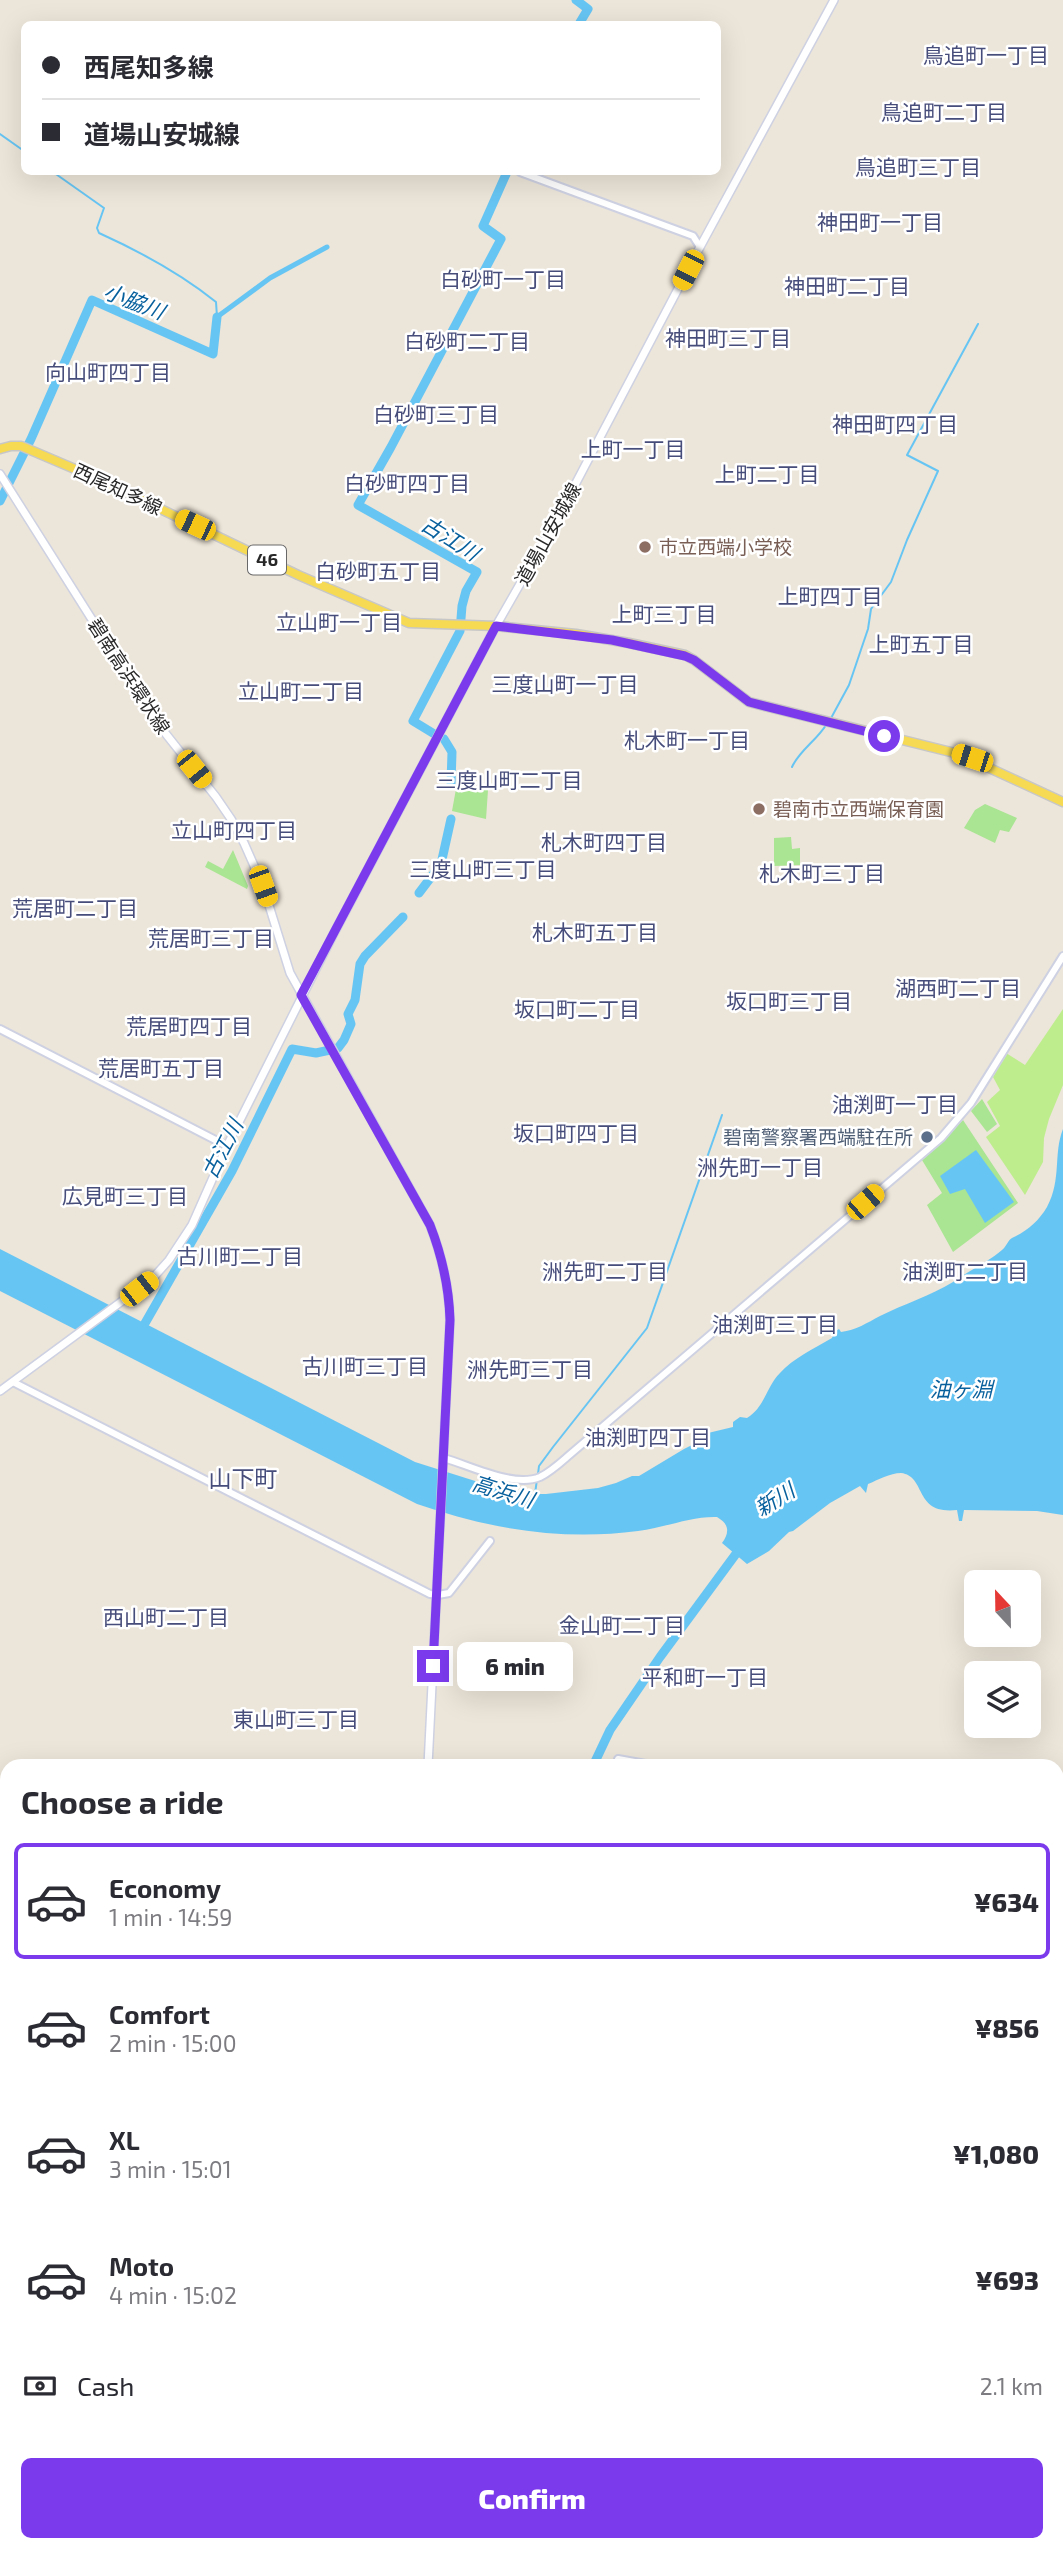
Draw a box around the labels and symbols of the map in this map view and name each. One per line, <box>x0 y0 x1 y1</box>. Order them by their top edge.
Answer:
district label: 鳥追町一丁目 <box>923 42 1049 67</box>
district label: 鳥追町二丁目 <box>881 99 1007 124</box>
district label: 鳥追町三丁目 <box>855 154 981 179</box>
district label: 神田町一丁目 <box>817 209 943 234</box>
car <box>670 247 707 293</box>
district label: 白砂町一丁目 <box>440 266 566 291</box>
district label: 神田町二丁目 <box>784 273 910 298</box>
water label: 小脇川 <box>101 278 170 324</box>
district label: 神田町三丁目 <box>665 325 791 350</box>
district label: 白砂町二丁目 <box>404 328 530 353</box>
district label: 向山町四丁目 <box>45 359 171 384</box>
district label: 白砂町三丁目 <box>373 401 499 426</box>
district label: 神田町四丁目 <box>832 411 958 436</box>
district label: 上町一丁目 <box>581 436 686 461</box>
street label: 西尾知多線 <box>70 458 166 519</box>
district label: 上町二丁目 <box>715 461 820 486</box>
district label: 白砂町四丁目 <box>344 470 470 495</box>
street label: 道場山安城線 <box>510 478 585 589</box>
car <box>172 507 219 543</box>
water label: 古江川 <box>417 510 486 566</box>
place label: 市立西端小学校 <box>659 535 792 558</box>
marker: 市立西端小学校 <box>637 539 653 555</box>
road number: 46 <box>248 546 286 574</box>
district label: 白砂町五丁目 <box>315 558 441 583</box>
district label: 上町四丁目 <box>778 583 883 608</box>
district label: 上町三丁目 <box>612 601 717 626</box>
district label: 立山町一丁目 <box>276 609 402 634</box>
street label: 碧南高浜環状線 <box>84 614 175 738</box>
district label: 上町五丁目 <box>869 631 974 656</box>
district label: 三度山町一丁目 <box>492 671 639 696</box>
district label: 立山町二丁目 <box>238 678 364 703</box>
route start <box>868 720 900 752</box>
district label: 札木町一丁目 <box>624 727 750 752</box>
car <box>949 742 996 774</box>
car <box>173 746 216 792</box>
district label: 三度山町二丁目 <box>436 767 583 792</box>
place label: 碧南市立西端保育園 <box>773 797 944 820</box>
marker: 碧南市立西端保育園 <box>751 801 767 817</box>
district label: 立山町四丁目 <box>171 817 297 842</box>
district label: 札木町四丁目 <box>541 829 667 854</box>
district label: 三度山町三丁目 <box>410 856 557 881</box>
district label: 札木町三丁目 <box>759 860 885 885</box>
car <box>246 863 281 909</box>
district label: 荒居町二丁目 <box>12 895 138 920</box>
district label: 札木町五丁目 <box>532 919 658 944</box>
district label: 荒居町三丁目 <box>148 925 274 950</box>
district label: 湖西町二丁目 <box>895 975 1021 1000</box>
district label: 坂口町三丁目 <box>726 988 852 1013</box>
district label: 坂口町二丁目 <box>514 996 640 1021</box>
district label: 荒居町四丁目 <box>126 1013 252 1038</box>
district label: 荒居町五丁目 <box>98 1055 224 1080</box>
district label: 油渕町一丁目 <box>832 1091 958 1116</box>
water label: 古江川 <box>196 1113 248 1182</box>
district label: 坂口町四丁目 <box>513 1120 639 1145</box>
place label: 碧南警察署西端駐在所 <box>723 1125 913 1148</box>
marker: 碧南警察署西端駐在所 <box>919 1129 935 1145</box>
district label: 洲先町一丁目 <box>697 1154 823 1179</box>
car <box>843 1180 888 1224</box>
district label: 広見町三丁目 <box>62 1183 188 1208</box>
district label: 古川町二丁目 <box>177 1243 303 1268</box>
district label: 洲先町二丁目 <box>542 1258 668 1283</box>
district label: 油渕町二丁目 <box>902 1258 1028 1283</box>
car <box>116 1268 163 1310</box>
district label: 油渕町三丁目 <box>712 1311 838 1336</box>
district label: 古川町三丁目 <box>302 1353 428 1378</box>
district label: 洲先町三丁目 <box>467 1356 593 1381</box>
water label: 油ヶ淵 <box>930 1376 995 1401</box>
district label: 油渕町四丁目 <box>585 1424 711 1449</box>
district label: 山下町 <box>209 1464 278 1492</box>
water label: 高浜川 <box>470 1469 539 1512</box>
water label: 新川 <box>750 1476 800 1520</box>
north arrow <box>964 1570 1041 1647</box>
district label: 西山町二丁目 <box>103 1604 229 1629</box>
district label: 金山町二丁目 <box>559 1612 685 1637</box>
callout: 6 min <box>458 1642 573 1690</box>
route end <box>417 1650 449 1682</box>
district label: 平和町一丁目 <box>642 1664 768 1689</box>
district label: 東山町三丁目 <box>233 1706 359 1731</box>

